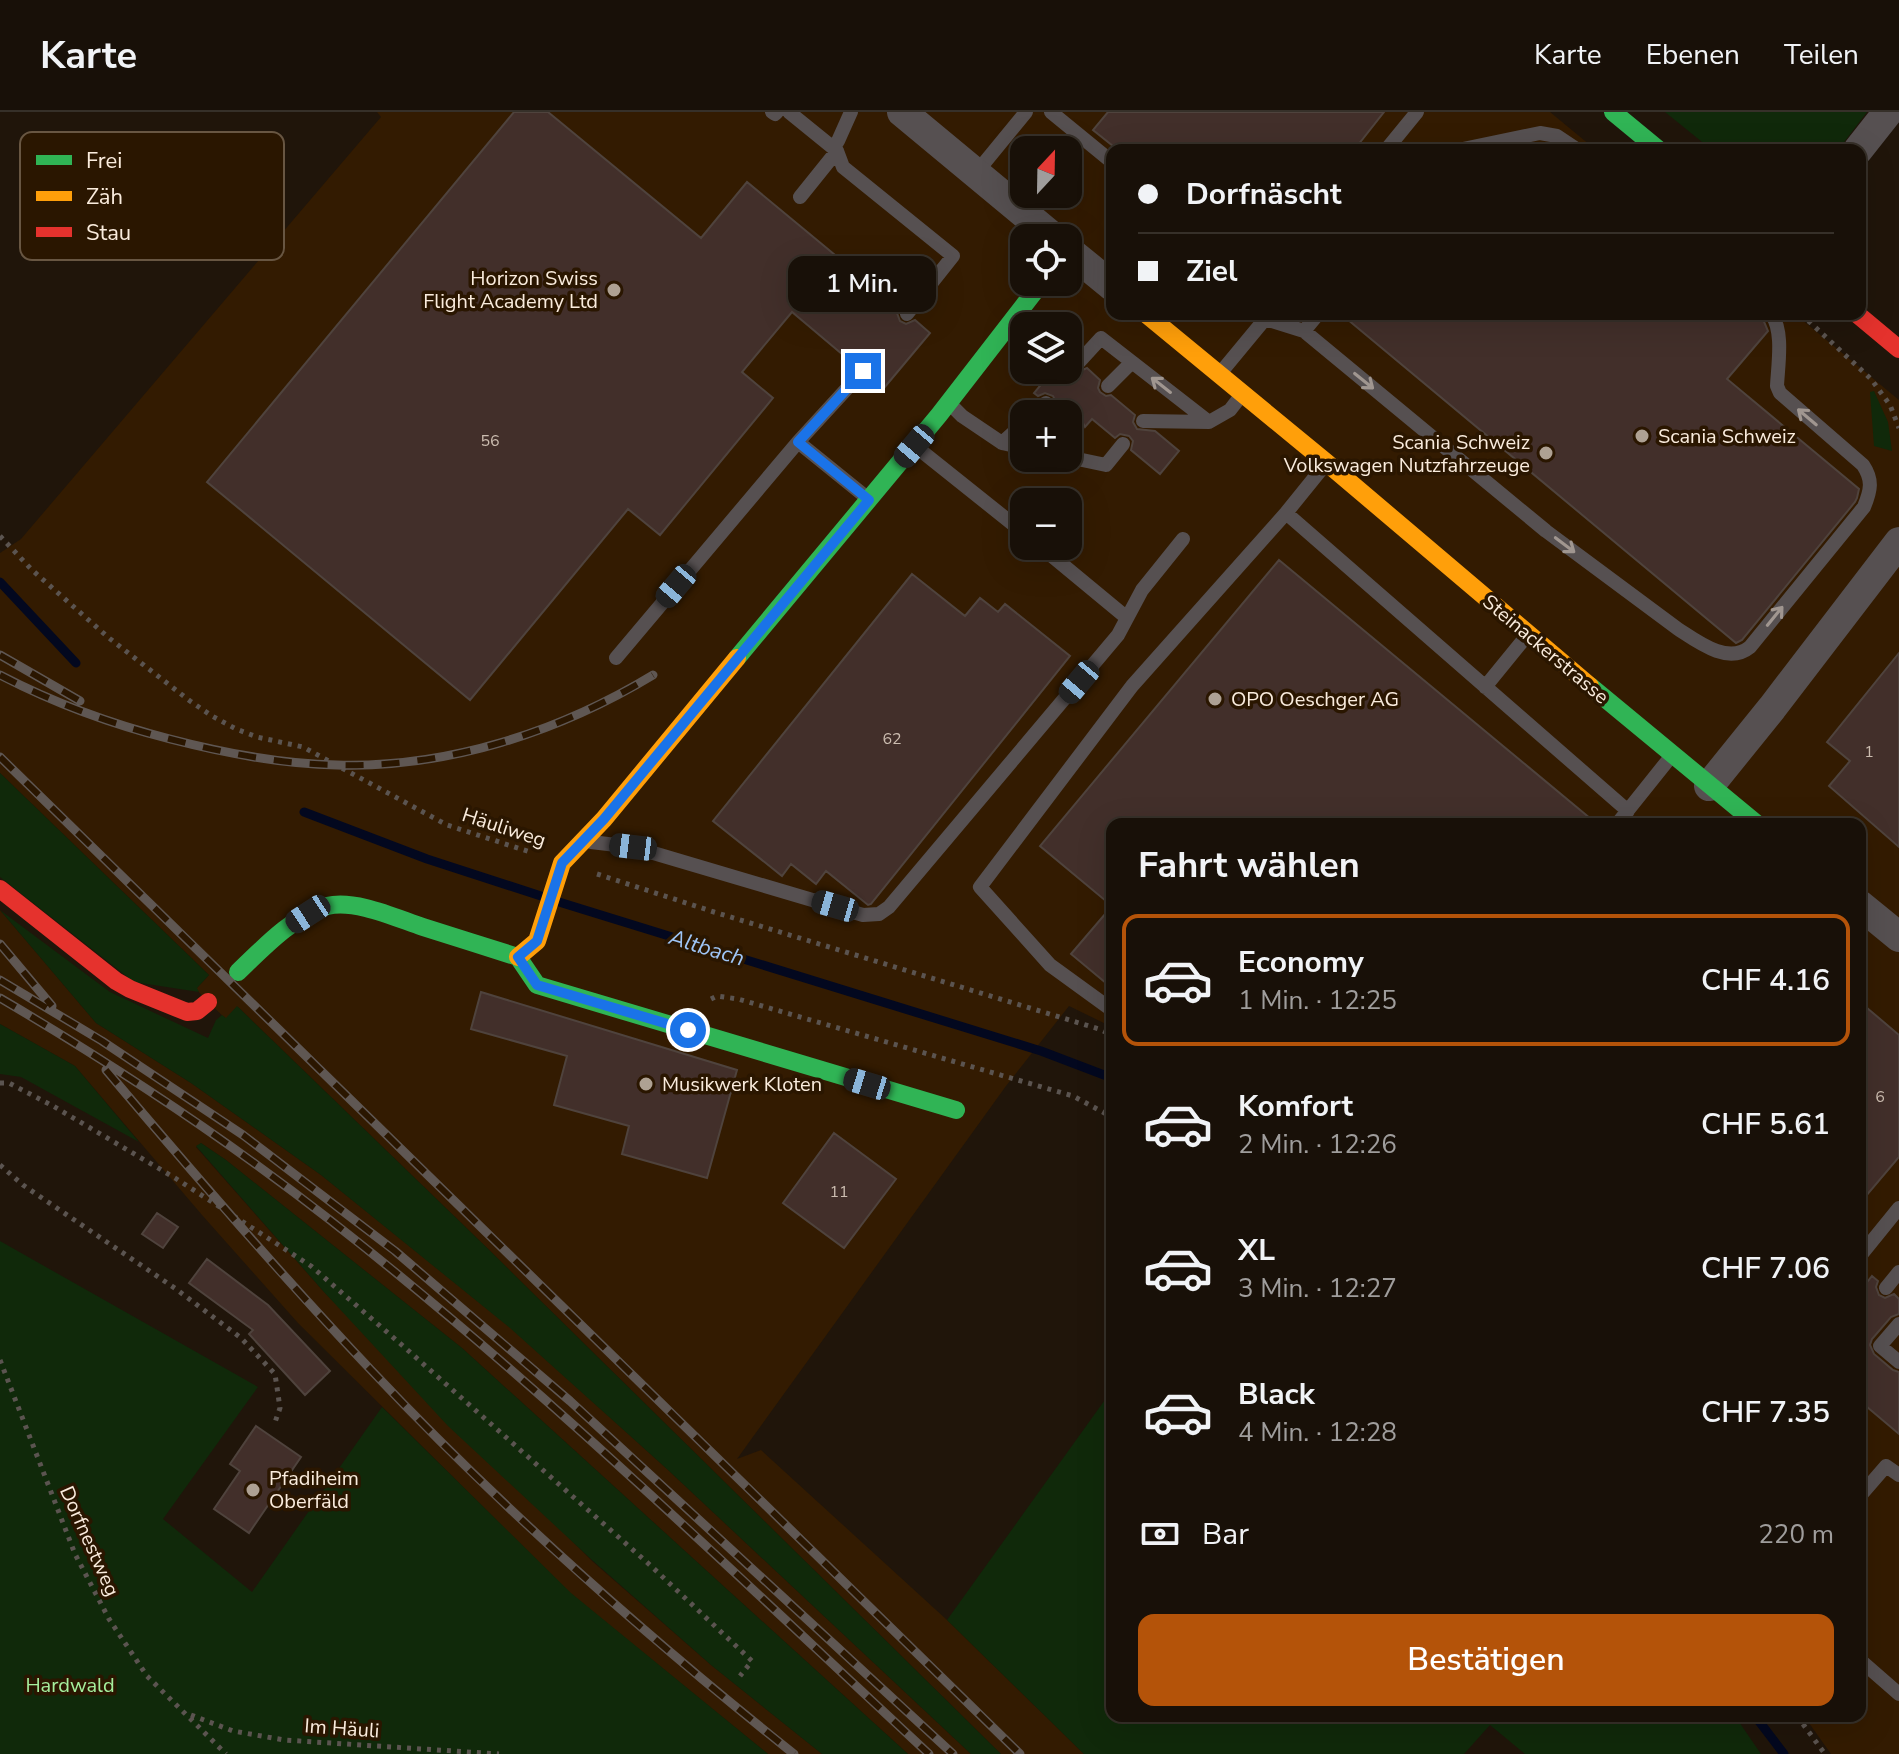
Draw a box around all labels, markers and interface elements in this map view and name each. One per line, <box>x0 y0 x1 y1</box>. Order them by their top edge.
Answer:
text: Karte <box>40 30 137 81</box>
text: Karte <box>1534 36 1602 74</box>
text: Ebenen <box>1646 36 1740 74</box>
text: Teilen <box>1784 36 1859 74</box>
legend <box>20 132 284 260</box>
north arrow <box>1010 136 1082 208</box>
map controls <box>1010 136 1082 560</box>
text: Frei <box>86 146 122 176</box>
text: Dorfnäscht <box>1186 174 1342 215</box>
text: Zäh <box>86 182 123 212</box>
text: Stau <box>86 218 131 248</box>
button: locate <box>1010 224 1082 296</box>
text: Ziel <box>1186 251 1238 292</box>
callout: 1 Min. <box>789 255 937 311</box>
place label: Horizon Swiss Flight Academy Ltd <box>423 265 598 315</box>
text: 1 Min. <box>826 266 898 301</box>
marker: Horizon Swiss Flight Academy Ltd <box>605 281 623 299</box>
button: layers <box>1010 312 1082 384</box>
route end <box>845 353 881 389</box>
one-way arrow <box>1353 372 1374 390</box>
one-way arrow <box>1151 376 1172 393</box>
button: + <box>1010 400 1082 472</box>
one-way arrow <box>1797 408 1817 426</box>
car <box>889 420 939 472</box>
place label: Scania Schweiz <box>1658 423 1796 450</box>
marker: Scania Schweiz <box>1633 427 1651 445</box>
place label: Scania Schweiz Volkswagen Nutzfahrzeuge <box>1283 429 1530 479</box>
house number: 56 <box>480 430 500 452</box>
marker: Scania Schweiz Volkswagen Nutzfahrzeuge <box>1537 444 1555 462</box>
button: − <box>1010 488 1082 560</box>
one-way arrow <box>1554 537 1576 553</box>
car <box>651 560 701 612</box>
street label: Steinackerstrasse <box>1477 589 1615 710</box>
one-way arrow <box>1766 606 1784 627</box>
car <box>1054 656 1104 708</box>
place label: OPO Oeschger AG <box>1231 686 1399 713</box>
marker: OPO Oeschger AG <box>1206 690 1224 708</box>
house number: 62 <box>882 728 902 750</box>
house number: 1 <box>1864 741 1874 763</box>
street label: Häuliweg <box>458 801 549 854</box>
car <box>608 832 658 862</box>
text: Fahrt wählen <box>1138 841 1360 890</box>
car <box>809 888 861 924</box>
car <box>281 891 335 937</box>
water label: Altbach <box>664 922 748 974</box>
text: Economy <box>1238 942 1364 983</box>
icon: car <box>1142 944 1214 1016</box>
text: CHF 4.16 <box>1701 960 1830 1001</box>
text: 1 Min. · 12:25 <box>1238 983 1397 1018</box>
route start <box>670 1012 706 1048</box>
car <box>841 1066 893 1102</box>
place label: Musikwerk Kloten <box>662 1071 822 1098</box>
marker: Musikwerk Kloten <box>637 1075 655 1093</box>
text: Komfort <box>1238 1086 1353 1127</box>
house number: 6 <box>1875 1086 1885 1108</box>
icon: car <box>1142 1088 1214 1160</box>
text: CHF 5.61 <box>1701 1104 1830 1145</box>
text: 2 Min. · 12:26 <box>1238 1127 1397 1162</box>
house number: 11 <box>829 1181 849 1203</box>
text: XL <box>1238 1230 1275 1271</box>
icon: car <box>1142 1232 1214 1304</box>
text: CHF 7.06 <box>1701 1248 1830 1289</box>
text: 3 Min. · 12:27 <box>1238 1271 1397 1306</box>
text: Black <box>1238 1374 1315 1415</box>
icon: car <box>1142 1376 1214 1448</box>
text: CHF 7.35 <box>1701 1392 1830 1433</box>
text: 4 Min. · 12:28 <box>1238 1415 1397 1450</box>
place label: Pfadiheim Oberfäld <box>269 1465 359 1515</box>
marker: Pfadiheim Oberfäld <box>244 1481 262 1499</box>
street label: Dorfnestweg <box>53 1482 126 1601</box>
icon: cash <box>1138 1512 1182 1556</box>
text: Bar <box>1202 1514 1249 1555</box>
text: 220 m <box>1758 1517 1834 1552</box>
button: Bestätigen <box>1138 1614 1834 1706</box>
park label: Hardwald <box>25 1672 115 1699</box>
street label: Im Häuli <box>304 1712 380 1745</box>

